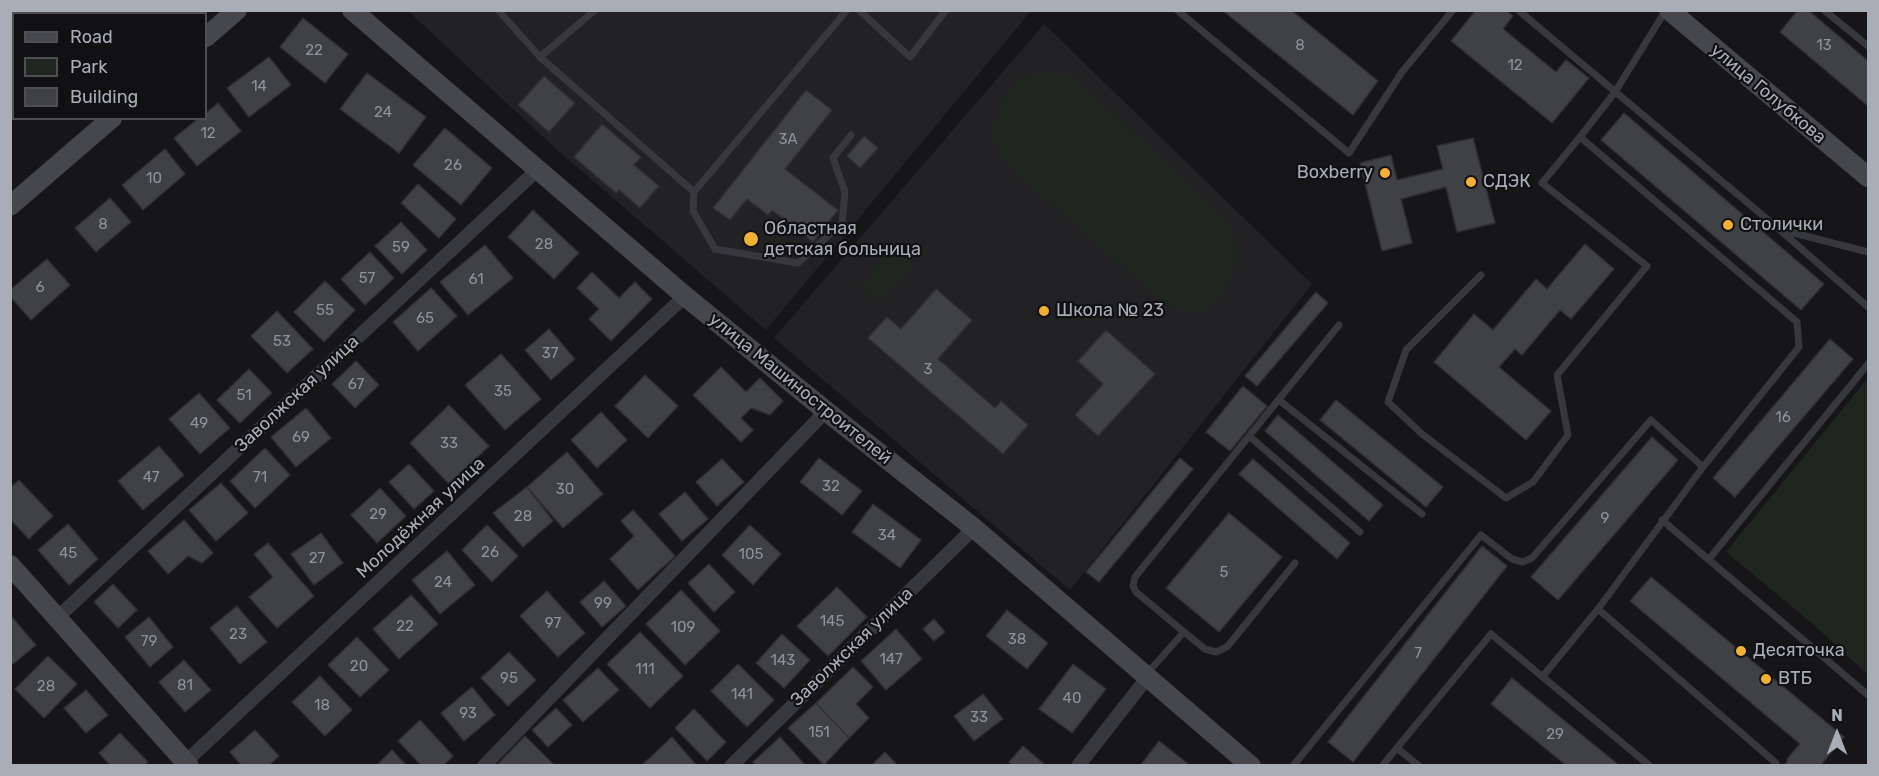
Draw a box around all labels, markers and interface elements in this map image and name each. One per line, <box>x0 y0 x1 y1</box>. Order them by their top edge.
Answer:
legend <box>12 12 207 120</box>
text: Road <box>70 26 113 48</box>
house number: 8 <box>1295 37 1305 55</box>
house number: 13 <box>1816 37 1832 55</box>
street label: улица Голубкова <box>1706 39 1830 149</box>
house number: 22 <box>305 42 323 60</box>
text: Park <box>70 56 107 78</box>
house number: 12 <box>1507 57 1523 75</box>
house number: 14 <box>251 78 267 96</box>
text: Building <box>70 86 138 108</box>
house number: 24 <box>374 104 392 122</box>
house number: 12 <box>200 125 216 143</box>
house number: 3А <box>778 131 798 149</box>
house number: 26 <box>444 157 462 175</box>
place label: Boxberry <box>1297 162 1373 184</box>
marker: Boxberry <box>1378 166 1392 180</box>
house number: 10 <box>146 170 162 188</box>
place label: СДЭК <box>1483 171 1531 193</box>
marker: СДЭК <box>1464 175 1478 189</box>
place label: Столички <box>1740 214 1823 236</box>
house number: 8 <box>98 216 108 234</box>
place label: Областная детская больница <box>764 218 921 260</box>
marker: Столички <box>1721 218 1735 232</box>
marker: Областная детская больница <box>742 230 760 248</box>
house number: 28 <box>535 236 553 254</box>
house number: 59 <box>392 239 410 257</box>
house number: 57 <box>359 270 375 288</box>
house number: 61 <box>468 271 484 289</box>
house number: 6 <box>35 279 45 297</box>
place label: Школа № 23 <box>1056 300 1164 322</box>
house number: 55 <box>316 302 334 320</box>
marker: Школа № 23 <box>1037 304 1051 318</box>
street label: улица Машиностроителей <box>704 309 896 469</box>
house number: 65 <box>416 310 434 328</box>
street label: Заволжская улица <box>231 331 363 457</box>
house number: 53 <box>273 333 291 351</box>
house number: 37 <box>542 345 558 363</box>
house number: 3 <box>923 361 933 379</box>
house number: 67 <box>348 376 364 394</box>
house number: 35 <box>494 383 512 401</box>
house number: 51 <box>236 387 252 405</box>
house number: 16 <box>1775 409 1791 427</box>
house number: 49 <box>190 415 208 433</box>
house number: 69 <box>292 429 310 447</box>
house number: 33 <box>440 435 458 453</box>
street label: Молодёжная улица <box>352 453 490 583</box>
house number: 47 <box>143 469 159 487</box>
house number: 71 <box>253 469 267 487</box>
house number: 32 <box>822 478 840 496</box>
house number: 30 <box>556 481 574 499</box>
house number: 29 <box>369 506 387 524</box>
house number: 28 <box>514 508 532 526</box>
house number: 9 <box>1601 510 1609 528</box>
house number: 34 <box>878 527 896 545</box>
house number: 26 <box>481 544 499 562</box>
house number: 45 <box>59 545 77 563</box>
house number: 105 <box>739 546 763 564</box>
house number: 27 <box>309 550 325 568</box>
house number: 5 <box>1220 564 1228 582</box>
house number: 24 <box>434 574 452 592</box>
street label: Заволжская улица <box>786 583 918 711</box>
house number: 99 <box>594 595 612 613</box>
house number: 145 <box>820 613 844 631</box>
house number: 97 <box>545 615 561 633</box>
house number: 22 <box>396 618 414 636</box>
house number: 109 <box>671 619 695 637</box>
house number: 23 <box>229 626 247 644</box>
house number: 38 <box>1008 631 1026 649</box>
house number: 79 <box>141 633 157 651</box>
place label: Десяточка <box>1753 640 1845 662</box>
marker: Десяточка <box>1734 644 1748 658</box>
house number: 7 <box>1414 645 1422 663</box>
house number: 147 <box>879 651 903 669</box>
house number: 143 <box>771 652 795 670</box>
house number: 20 <box>350 658 368 676</box>
house number: 111 <box>635 661 655 679</box>
place label: ВТБ <box>1778 668 1812 690</box>
house number: 95 <box>500 670 518 688</box>
marker: ВТБ <box>1759 672 1773 686</box>
house number: 81 <box>177 677 193 695</box>
house number: 28 <box>37 678 55 696</box>
house number: 141 <box>731 686 753 704</box>
house number: 40 <box>1063 690 1081 708</box>
house number: 18 <box>314 697 330 715</box>
north arrow <box>1807 704 1867 764</box>
house number: 93 <box>459 705 477 723</box>
text: N <box>1831 706 1843 725</box>
house number: 33 <box>970 709 988 727</box>
house number: 151 <box>808 724 830 742</box>
house number: 29 <box>1546 726 1564 744</box>

